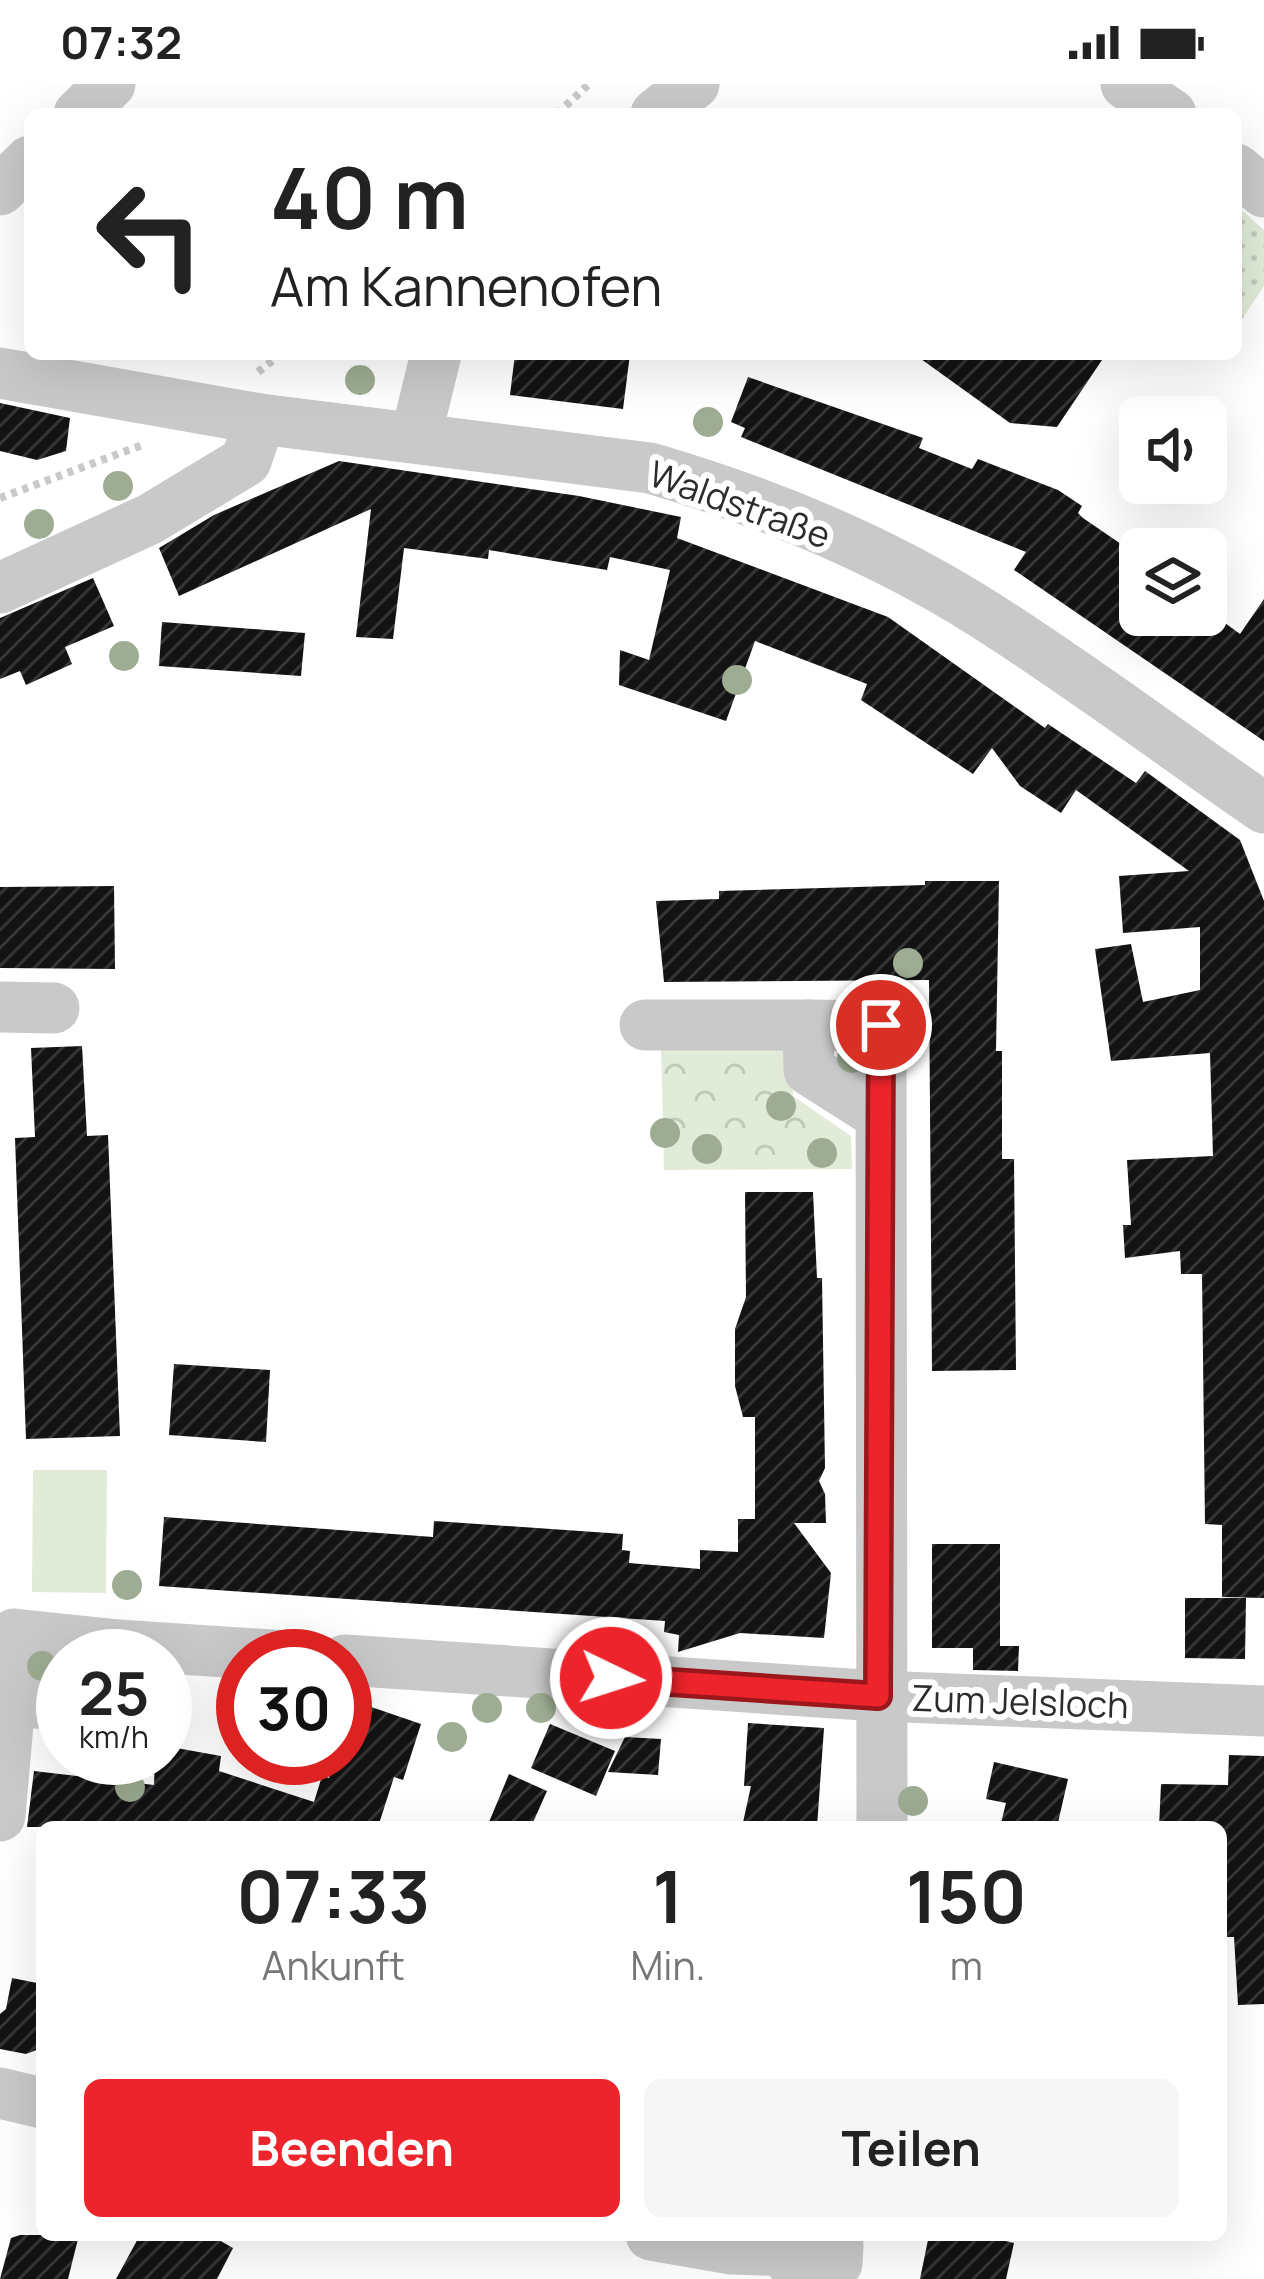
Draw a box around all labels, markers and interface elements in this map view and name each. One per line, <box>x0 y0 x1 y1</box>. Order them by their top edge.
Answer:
text: 07:32 <box>60 11 182 73</box>
text: 40 m <box>270 139 469 254</box>
icon: left <box>72 156 228 312</box>
text: Am Kannenofen <box>270 248 662 322</box>
map controls <box>1119 396 1227 636</box>
button: sound <box>1119 396 1227 504</box>
street label: Waldstraße <box>642 448 838 560</box>
button: layers <box>1119 528 1227 636</box>
pin <box>830 974 932 1076</box>
icon: arrive <box>848 992 914 1058</box>
position arrow <box>548 1615 674 1741</box>
speed limit sign: 30 <box>216 1629 372 1785</box>
text: 25 <box>79 1651 149 1733</box>
street label: Zum Jelsloch <box>911 1673 1129 1729</box>
text: km/h <box>79 1716 149 1757</box>
text: 07:33 <box>236 1846 430 1945</box>
text: 1 <box>652 1846 684 1945</box>
text: 150 <box>906 1846 1027 1945</box>
text: Ankunft <box>262 1938 405 1992</box>
text: Min. <box>631 1938 706 1992</box>
text: m <box>950 1938 983 1992</box>
button: Beenden <box>84 2079 620 2217</box>
button: Teilen <box>644 2079 1179 2217</box>

